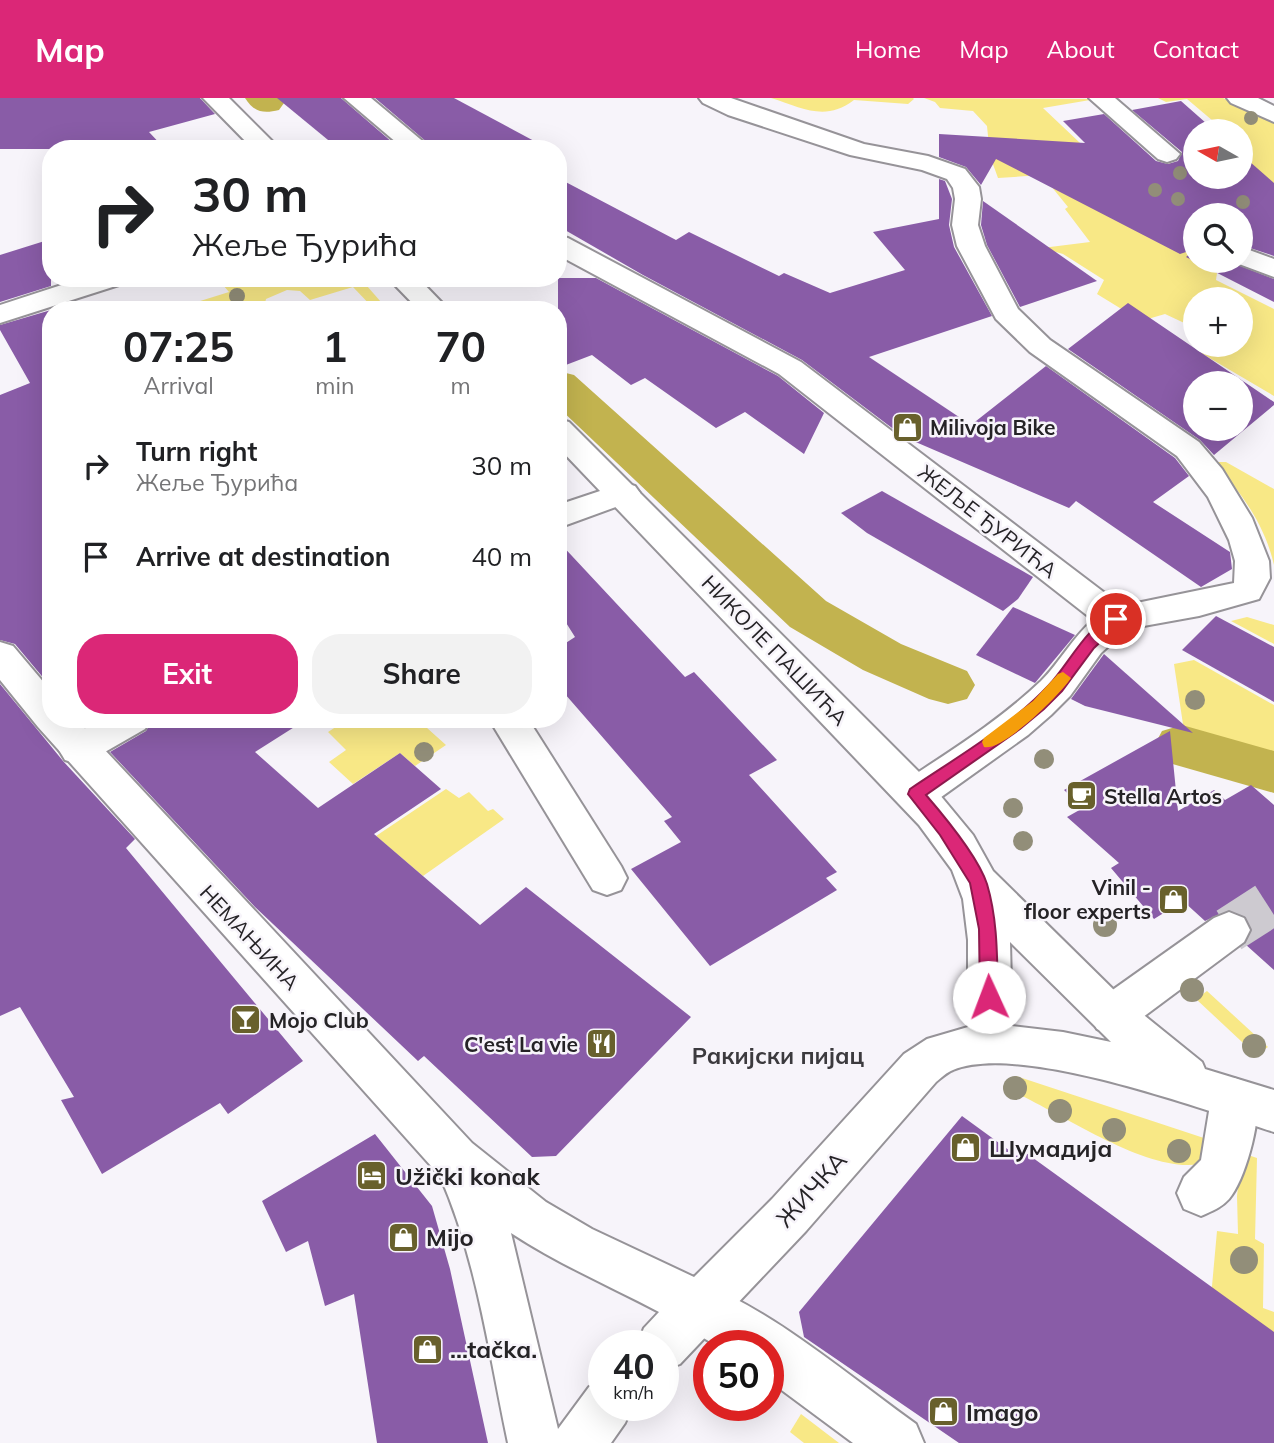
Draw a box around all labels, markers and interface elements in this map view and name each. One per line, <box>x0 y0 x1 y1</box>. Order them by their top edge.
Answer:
text: Map <box>35 29 105 70</box>
text: Home <box>855 34 921 64</box>
text: Map <box>959 34 1009 64</box>
text: About <box>1047 34 1115 64</box>
text: Contact <box>1153 34 1239 64</box>
north arrow <box>1183 119 1253 189</box>
map controls <box>1183 119 1253 441</box>
text: 30 m <box>192 163 308 224</box>
icon: right <box>77 168 168 259</box>
button: search <box>1183 203 1253 273</box>
text: Жеље Ђурића <box>192 224 418 264</box>
button: + <box>1183 287 1253 357</box>
text: 07:25 <box>123 320 234 373</box>
text: 1 <box>322 320 347 373</box>
text: 70 <box>436 320 486 373</box>
text: Arrival <box>143 371 214 400</box>
text: min <box>315 371 354 400</box>
text: m <box>451 371 471 400</box>
button: − <box>1183 371 1253 441</box>
shop icon: Milivoja Bike <box>890 410 924 444</box>
place label: Milivoja Bike <box>930 414 1055 440</box>
text: Turn right <box>136 435 257 468</box>
icon: right <box>77 447 115 485</box>
text: 30 m <box>471 449 532 482</box>
street label: ЖЕЉЕ ЂУРИЋА <box>913 459 1063 584</box>
text: Жеље Ђурића <box>136 468 298 497</box>
icon: arrive <box>77 538 115 576</box>
text: Arrive at destination <box>136 540 391 573</box>
text: 40 m <box>471 540 532 573</box>
street label: НИКОЛЕ ПАШИЋА <box>697 569 854 731</box>
pin <box>1086 589 1146 649</box>
icon: arrive <box>1097 600 1135 638</box>
button: Exit <box>77 634 298 714</box>
button: Share <box>312 634 532 714</box>
cafe icon: Stella Artos <box>1064 779 1098 813</box>
place label: Stella Artos <box>1104 783 1222 809</box>
place label: Vinil - floor experts <box>1024 874 1151 924</box>
street label: НЕМАЊИНА <box>195 879 306 995</box>
shop icon: Vinil - floor experts <box>1157 882 1191 916</box>
position arrow <box>952 960 1026 1034</box>
bar icon: Mojo Club <box>229 1003 263 1037</box>
place label: Mojo Club <box>269 1007 369 1033</box>
restaurant icon: C'est La vie <box>584 1027 618 1061</box>
place label: C'est La vie <box>464 1031 578 1057</box>
district label: Ракијски пијац <box>692 1041 865 1070</box>
shop icon: Шумадија <box>949 1131 983 1165</box>
place label: Шумадија <box>989 1133 1112 1163</box>
street label: ЖИЧКА <box>769 1145 853 1233</box>
hotel icon: Užički konak <box>355 1159 389 1193</box>
place label: Užički konak <box>395 1161 540 1191</box>
shop icon: Mijo <box>386 1220 420 1254</box>
place label: Mijo <box>426 1222 474 1252</box>
speed limit sign: 50 <box>693 1330 784 1421</box>
shop icon: ...tačka. <box>410 1332 444 1366</box>
place label: ...tačka. <box>450 1334 537 1364</box>
text: 40 <box>612 1344 655 1388</box>
text: km/h <box>613 1381 654 1404</box>
shop icon: Imago <box>926 1395 960 1429</box>
place label: Imago <box>966 1397 1038 1427</box>

